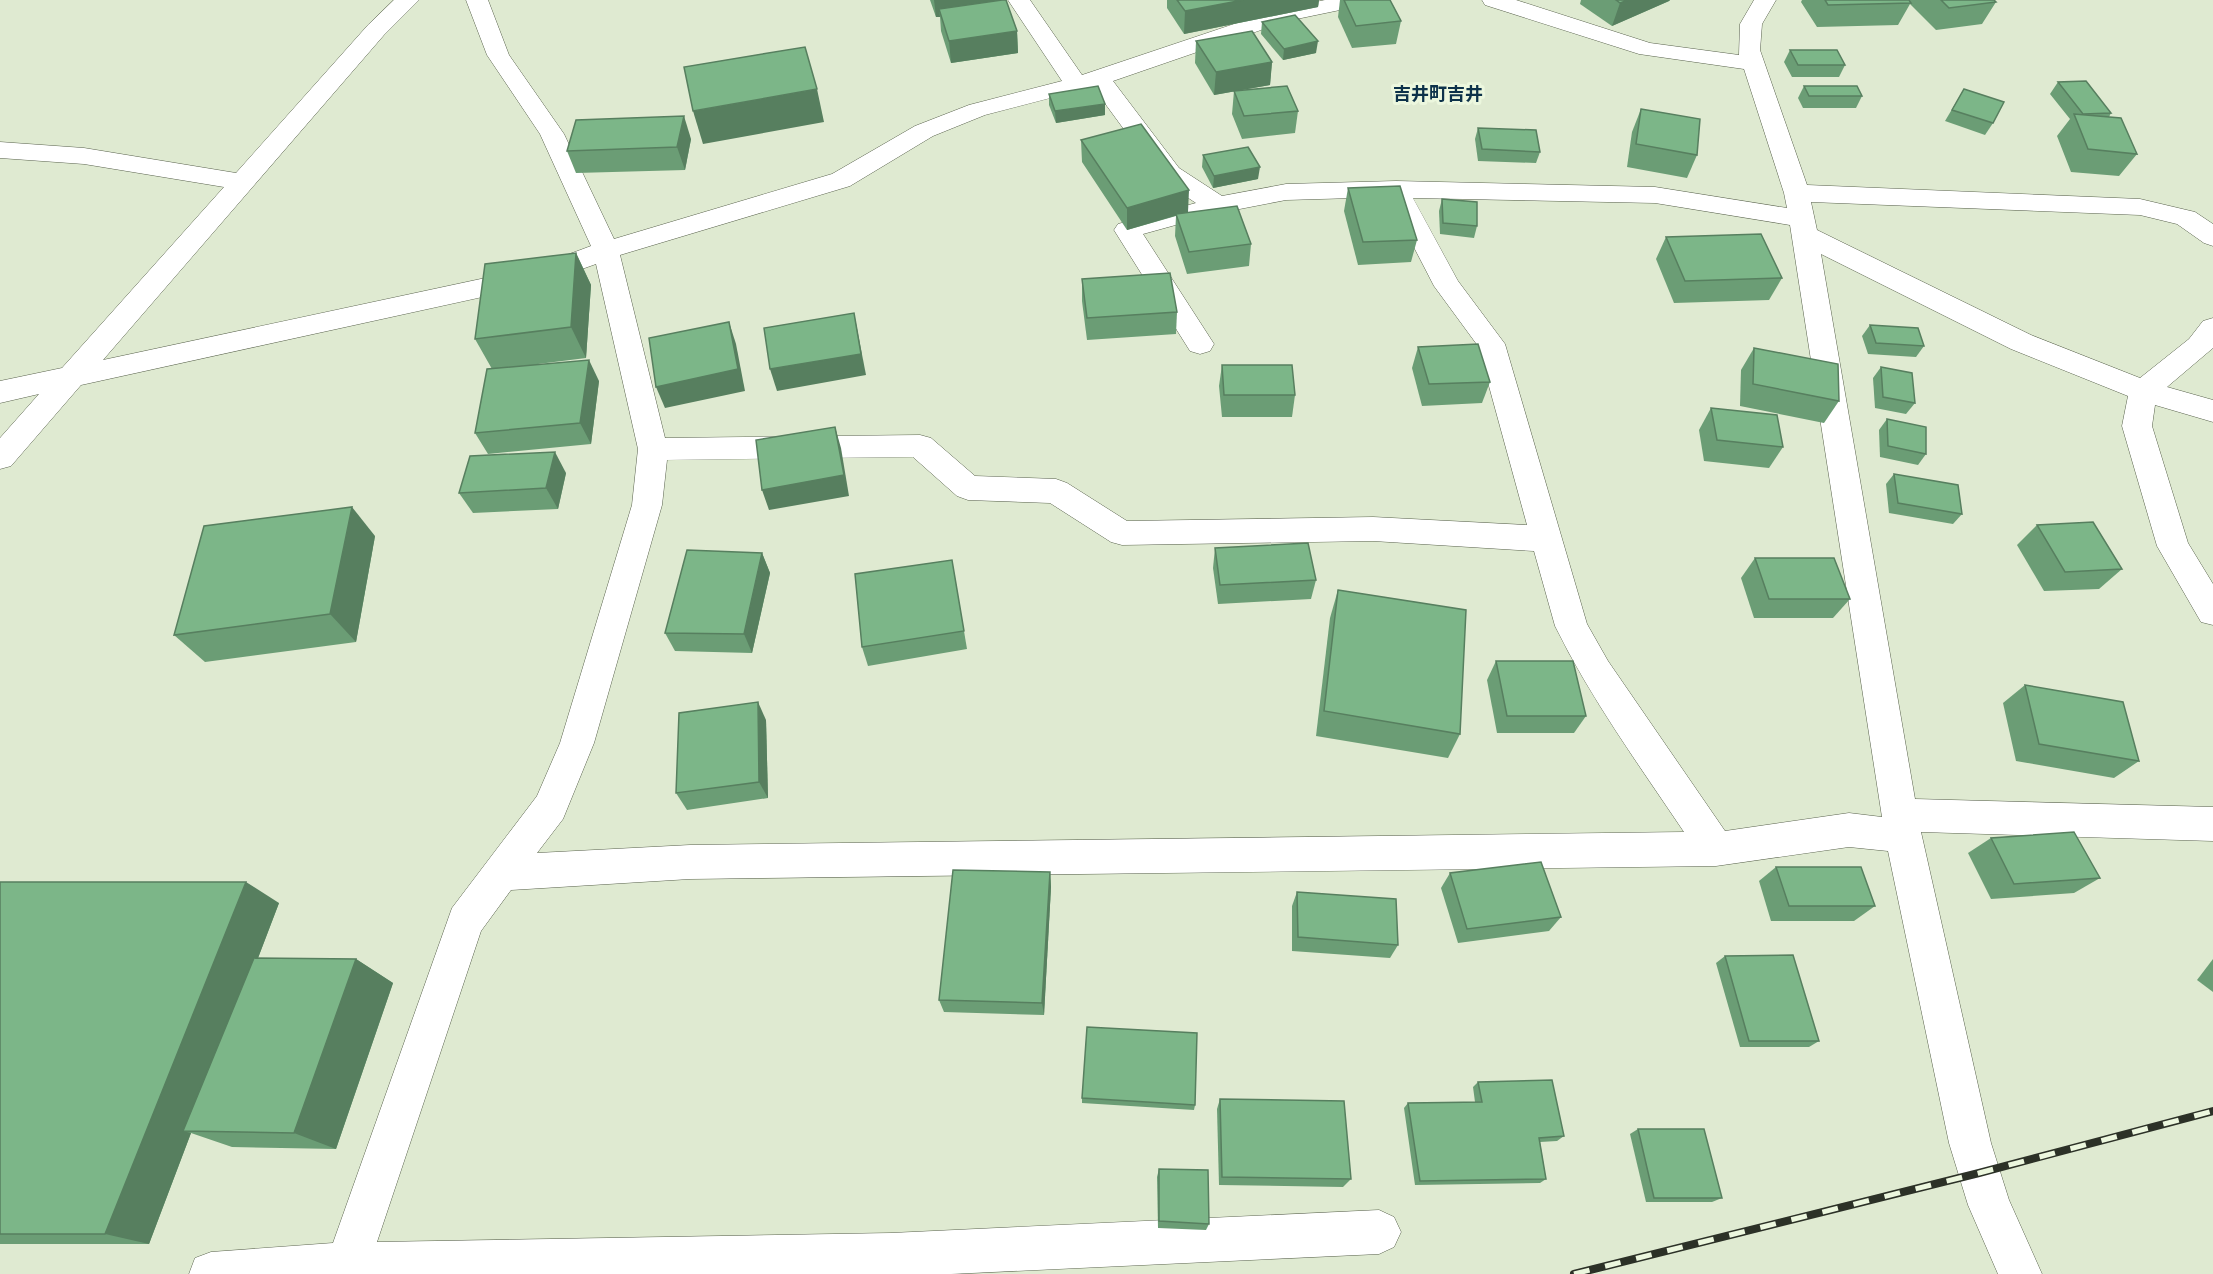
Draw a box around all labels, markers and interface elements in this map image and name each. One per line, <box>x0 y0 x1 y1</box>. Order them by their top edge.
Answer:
district label: 吉井町吉井 <box>1393 82 1483 105</box>

